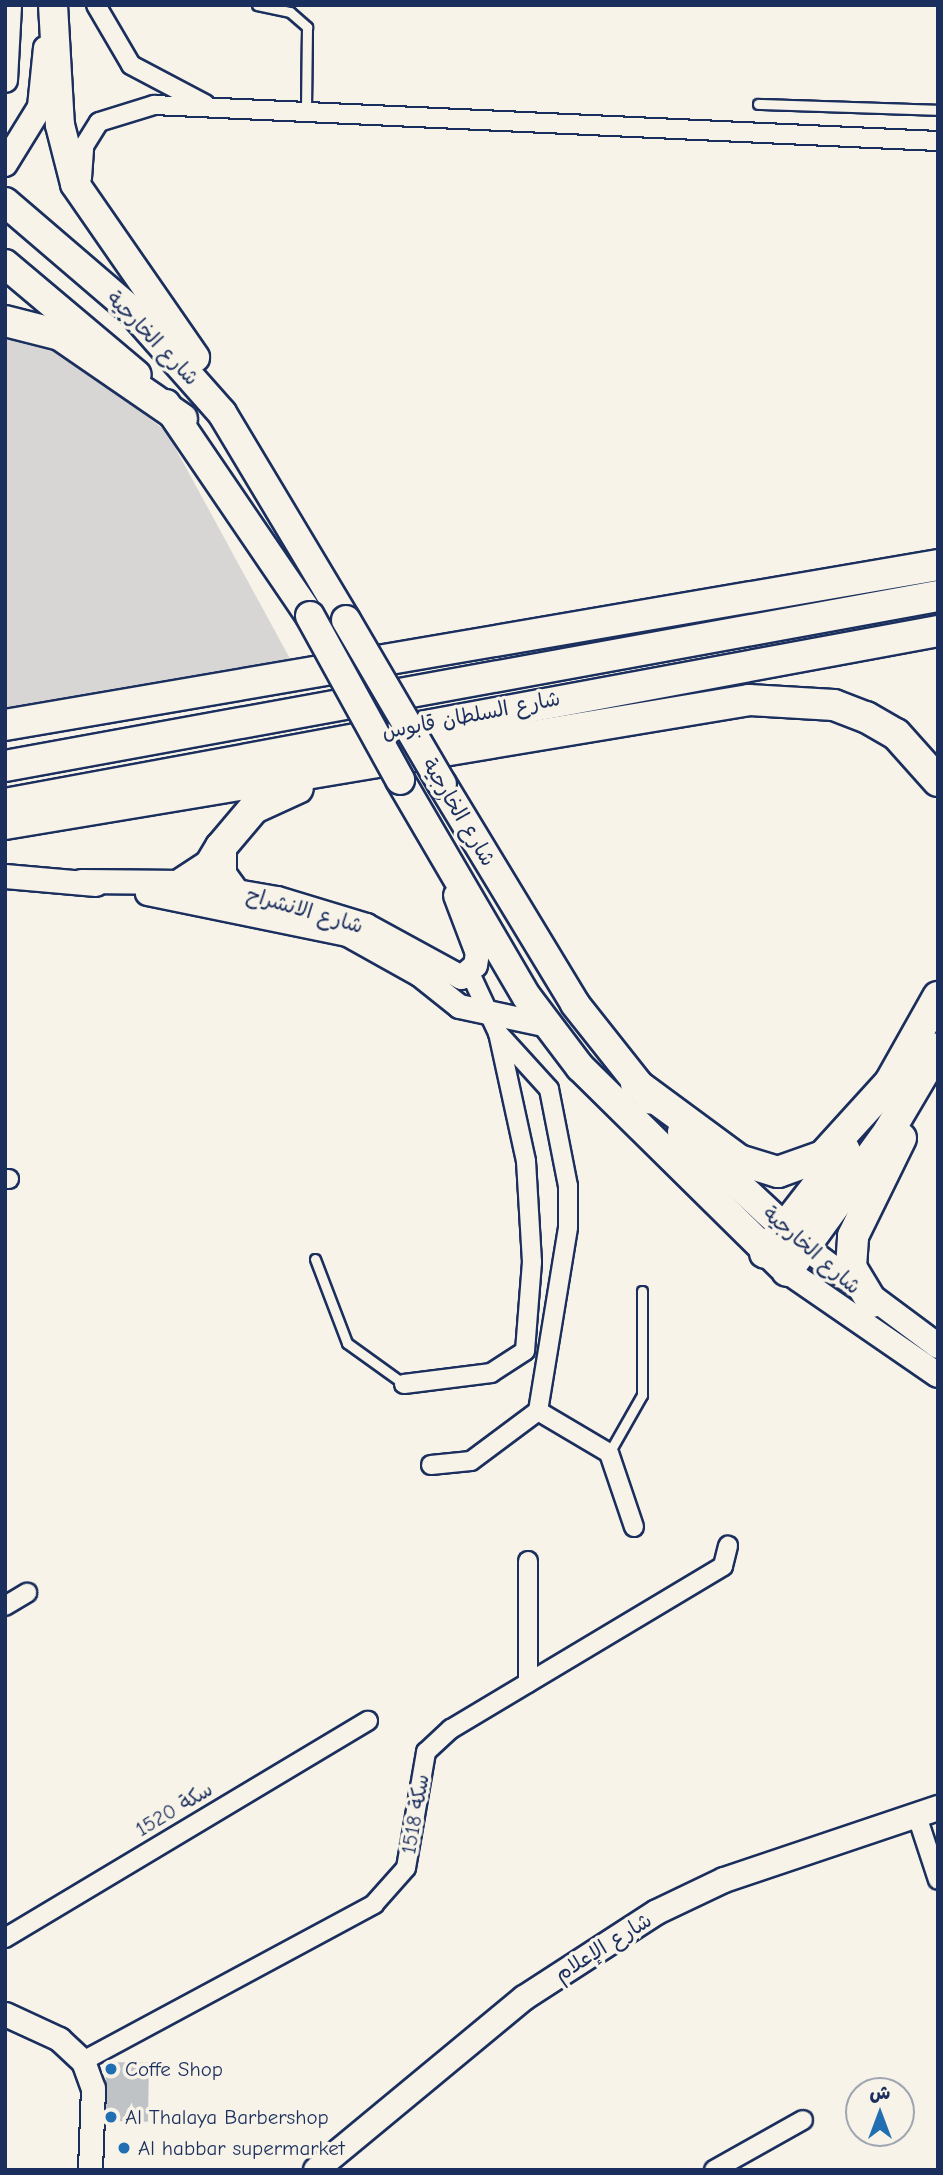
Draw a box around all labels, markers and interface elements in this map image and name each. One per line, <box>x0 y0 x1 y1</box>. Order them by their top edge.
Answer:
street label: شارع الخارجية <box>102 286 204 390</box>
street label: شارع السلطان قابوس <box>380 685 562 745</box>
street label: شارع الخارجية <box>417 753 501 871</box>
street label: شارع الانشراح <box>244 881 366 939</box>
street label: شارع الخارجية <box>758 1201 866 1299</box>
street label: سكة 1518 <box>396 1772 434 1856</box>
street label: سكة 1520 <box>131 1776 217 1842</box>
street label: شارع الإعلام <box>550 1907 656 1987</box>
place label: Coffe Shop <box>125 2056 223 2082</box>
marker: Coffe Shop <box>103 2061 119 2077</box>
north arrow <box>845 2077 915 2147</box>
text: ش <box>870 2082 890 2104</box>
place label: Al Thalaya Barbershop <box>125 2104 329 2130</box>
marker: Al Thalaya Barbershop <box>103 2109 119 2125</box>
place label: Al habbar supermarket <box>138 2135 345 2161</box>
marker: Al habbar supermarket <box>116 2140 132 2156</box>

